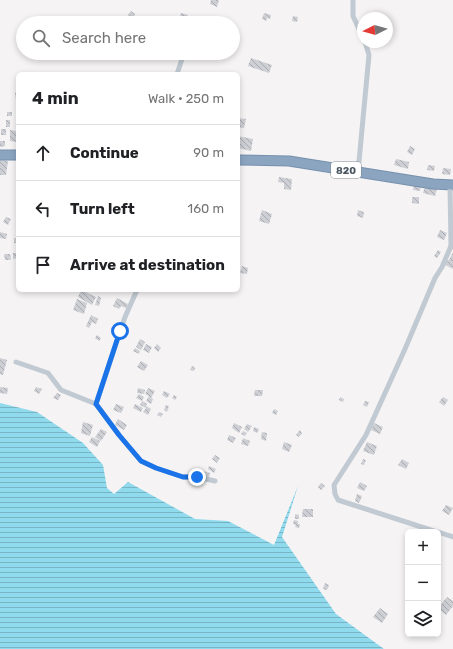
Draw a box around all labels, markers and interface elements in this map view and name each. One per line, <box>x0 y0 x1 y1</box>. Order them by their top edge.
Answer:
north arrow <box>357 12 393 48</box>
search box <box>16 16 240 60</box>
icon: search <box>30 27 52 49</box>
text: Search here <box>62 29 146 47</box>
text: 4 min <box>32 88 79 108</box>
text: Walk · 250 m <box>148 91 224 106</box>
icon: ahead <box>32 142 54 164</box>
text: Continue <box>70 144 139 162</box>
text: 90 m <box>193 145 224 160</box>
road number: 820 <box>331 162 361 178</box>
icon: left <box>32 198 54 220</box>
text: Turn left <box>70 200 135 218</box>
text: 160 m <box>188 201 224 216</box>
icon: arrive <box>32 254 54 276</box>
text: Arrive at destination <box>70 256 225 274</box>
route start <box>111 322 129 340</box>
route end <box>188 468 206 486</box>
map controls <box>405 529 441 637</box>
button: + <box>405 529 441 565</box>
button: − <box>405 565 441 601</box>
button: layers <box>405 601 441 637</box>

